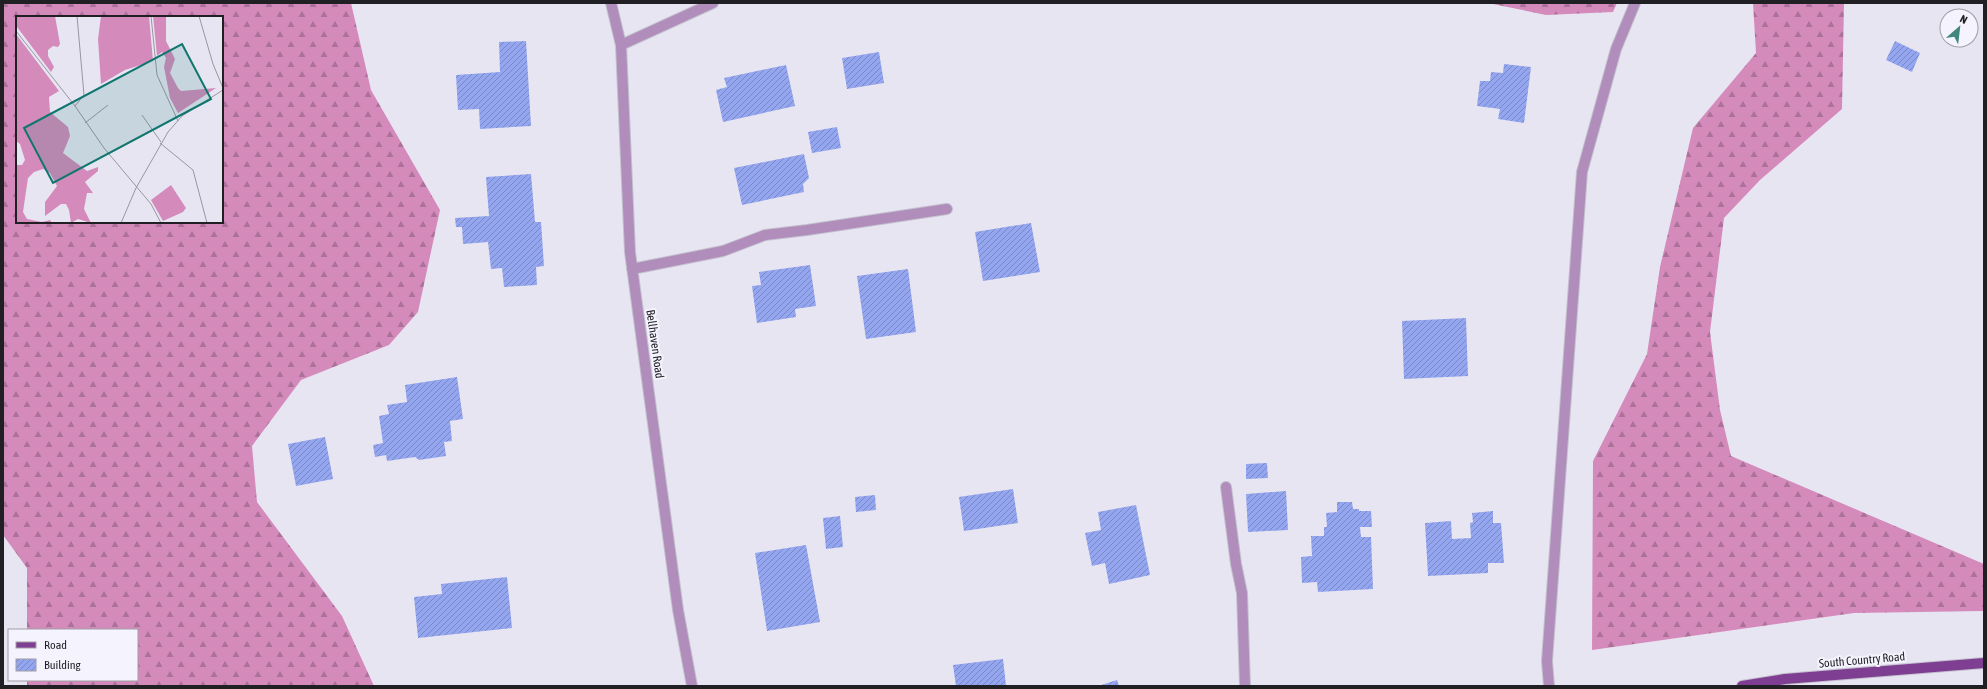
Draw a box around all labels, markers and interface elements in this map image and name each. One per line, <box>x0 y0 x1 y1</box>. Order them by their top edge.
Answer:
north arrow <box>1939 8 1979 48</box>
text: N <box>1958 12 1969 26</box>
inset map <box>16 16 223 223</box>
street label: Bellhaven Road <box>643 309 667 379</box>
legend <box>8 629 138 681</box>
text: Road <box>44 638 67 652</box>
street label: South Country Road <box>1818 649 1906 671</box>
text: Building <box>44 658 82 672</box>

